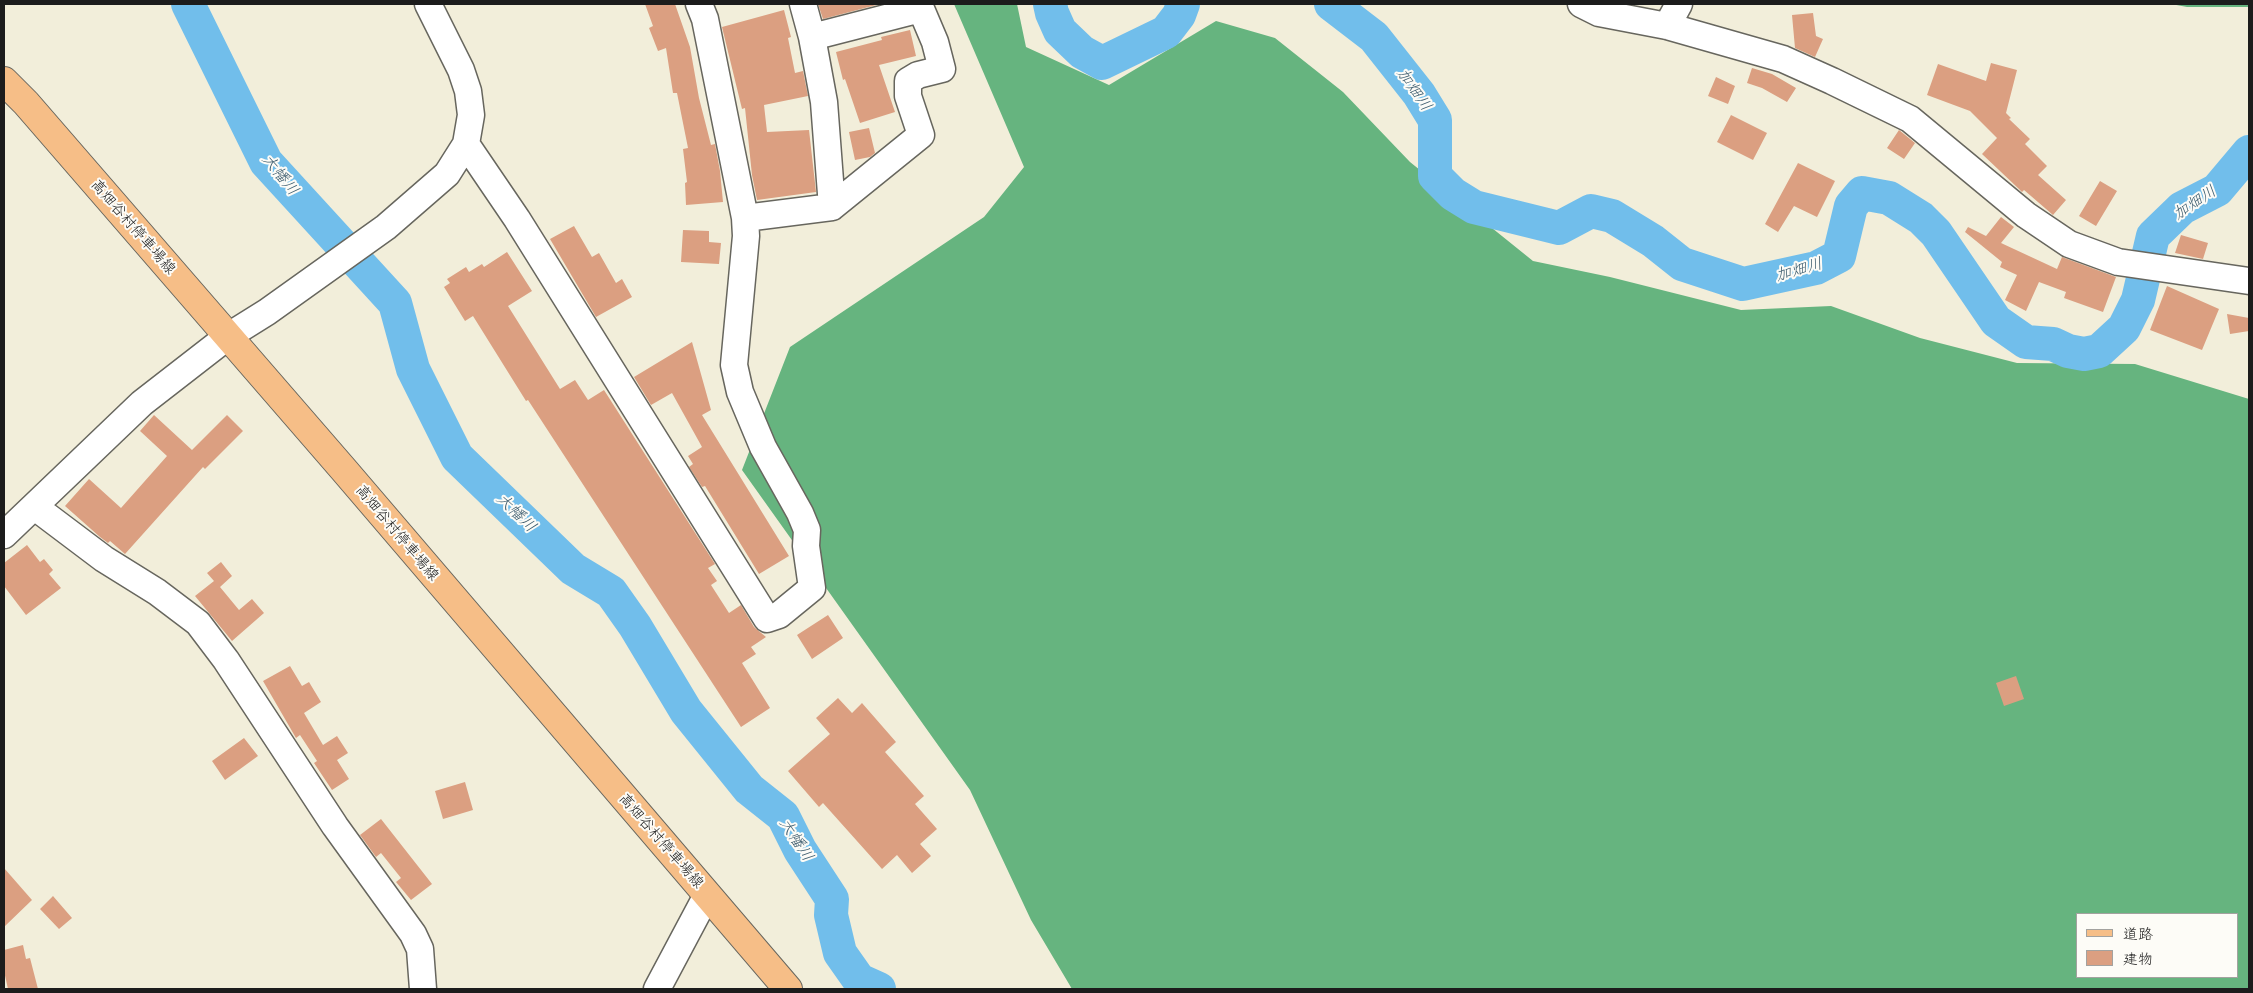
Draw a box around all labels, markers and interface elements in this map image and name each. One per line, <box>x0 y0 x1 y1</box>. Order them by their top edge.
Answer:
water label: 加畑川 <box>1392 65 1436 115</box>
water label: 大幡川 <box>257 150 303 200</box>
street label: 高畑谷村停車場線 <box>87 176 179 278</box>
water label: 加畑川 <box>2170 182 2220 224</box>
water label: 加畑川 <box>1773 254 1825 286</box>
street label: 高畑谷村停車場線 <box>352 481 442 585</box>
water label: 大幡川 <box>492 489 540 537</box>
street label: 高畑谷村停車場線 <box>615 790 707 892</box>
water label: 大幡川 <box>775 815 817 865</box>
legend <box>2076 913 2238 978</box>
text: 道路 <box>2123 921 2153 944</box>
text: 建物 <box>2123 946 2153 969</box>

